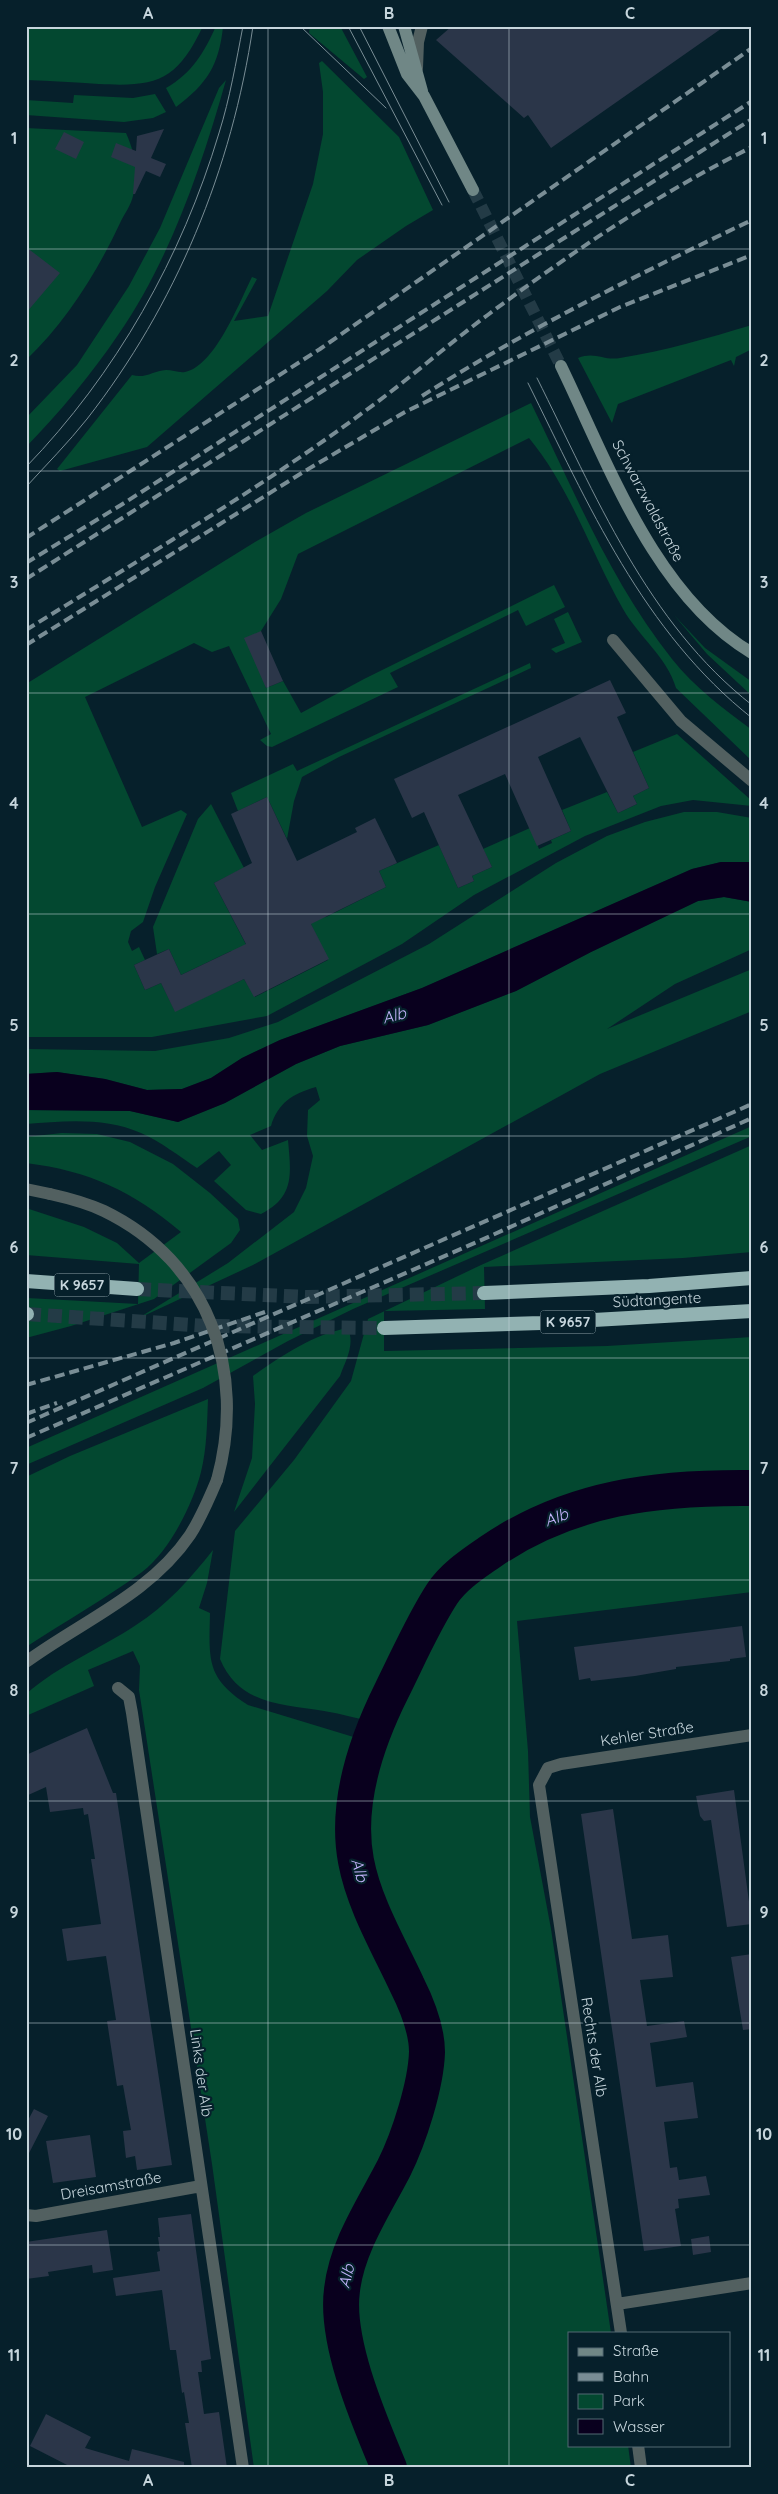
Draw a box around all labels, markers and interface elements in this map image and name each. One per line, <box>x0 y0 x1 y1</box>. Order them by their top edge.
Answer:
text: A <box>143 3 154 23</box>
text: B <box>384 3 394 23</box>
text: C <box>625 3 635 23</box>
text: 1 <box>11 128 17 148</box>
text: 1 <box>761 128 767 148</box>
text: 2 <box>9 350 19 370</box>
text: 2 <box>759 350 769 370</box>
street label: Schwarzwaldstraße <box>608 437 689 565</box>
text: 3 <box>10 572 18 592</box>
text: 3 <box>760 572 768 592</box>
text: 4 <box>9 793 19 813</box>
text: 4 <box>759 793 769 813</box>
water label: Alb <box>380 1002 409 1028</box>
text: 5 <box>9 1015 19 1035</box>
text: 5 <box>759 1015 769 1035</box>
text: 6 <box>10 1237 19 1257</box>
text: 6 <box>760 1237 769 1257</box>
road number: K 9657 <box>54 1274 110 1296</box>
street label: Südtangente <box>612 1288 702 1311</box>
road number: K 9657 <box>540 1310 596 1334</box>
text: 7 <box>10 1458 19 1478</box>
text: 7 <box>760 1458 769 1478</box>
water label: Alb <box>541 1503 572 1531</box>
text: 8 <box>10 1680 19 1700</box>
text: 8 <box>760 1680 769 1700</box>
street label: Kehler Straße <box>599 1717 695 1750</box>
water label: Alb <box>347 1856 373 1885</box>
text: 9 <box>9 1902 19 1922</box>
text: 9 <box>759 1902 769 1922</box>
street label: Rechts der Alb <box>577 1996 612 2098</box>
street label: Links der Alb <box>186 2028 217 2118</box>
text: 10 <box>6 2124 22 2144</box>
text: 10 <box>756 2124 772 2144</box>
street label: Dreisamstraße <box>59 2167 163 2204</box>
water label: Alb <box>333 2261 359 2290</box>
legend <box>568 2332 730 2446</box>
text: Straße <box>613 2341 659 2360</box>
text: 11 <box>8 2345 20 2365</box>
text: 11 <box>758 2345 770 2365</box>
text: Bahn <box>613 2367 649 2386</box>
text: Park <box>613 2391 645 2410</box>
text: Wasser <box>613 2417 665 2436</box>
text: A <box>143 2470 154 2490</box>
text: B <box>384 2470 394 2490</box>
text: C <box>625 2470 635 2490</box>

